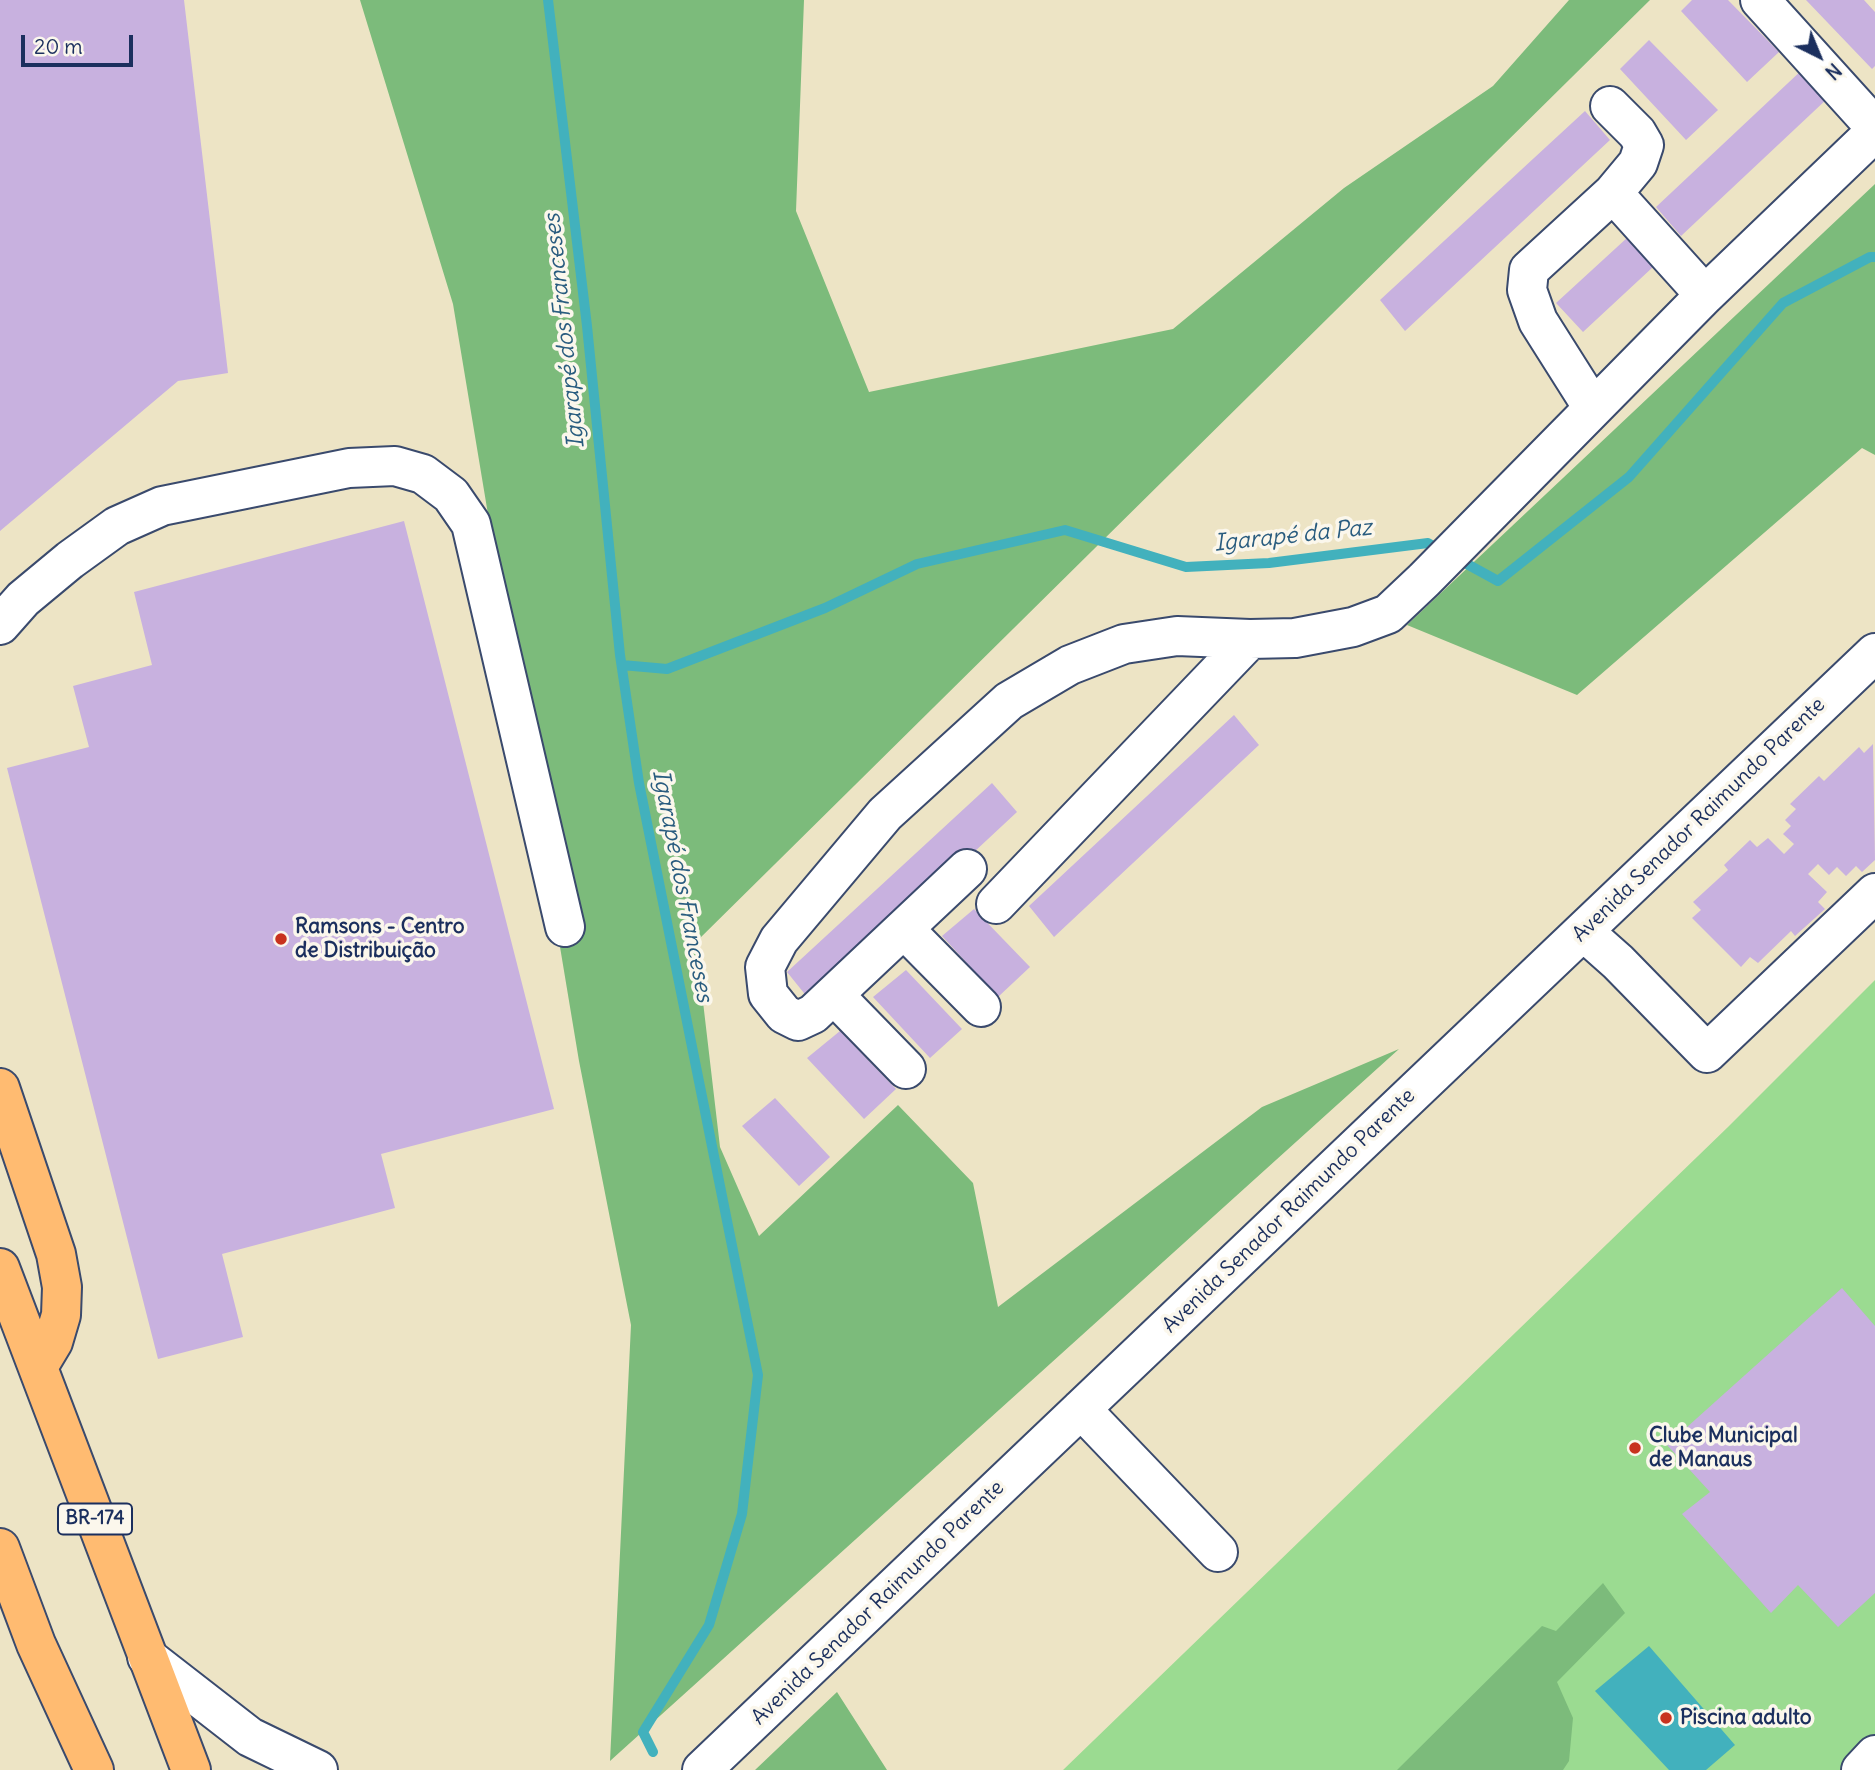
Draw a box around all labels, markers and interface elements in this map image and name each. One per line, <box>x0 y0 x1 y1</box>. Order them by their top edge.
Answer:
scale bar <box>24 21 136 65</box>
north arrow <box>1784 21 1854 91</box>
text: 20 m <box>34 33 83 60</box>
text: N <box>1820 58 1846 85</box>
water label: Igarapé dos Franceses <box>539 212 591 450</box>
water label: Igarapé da Paz <box>1213 514 1373 558</box>
street label: Avenida Senador Raimundo Parente <box>1568 692 1830 948</box>
water label: Igarapé dos Franceses <box>646 768 718 1004</box>
place label: Ramsons - Centro de Distribuição <box>295 914 465 964</box>
marker: Ramsons - Centro de Distribuição <box>273 931 289 947</box>
street label: Avenida Senador Raimundo Parente <box>1158 1083 1420 1339</box>
place label: Clube Municipal de Manaus <box>1649 1423 1798 1473</box>
marker: Clube Municipal de Manaus <box>1627 1440 1643 1456</box>
street label: Avenida Senador Raimundo Parente <box>747 1475 1009 1731</box>
road number: BR-174 <box>58 1504 132 1534</box>
place label: Piscina adulto <box>1680 1705 1812 1731</box>
marker: Piscina adulto <box>1658 1710 1674 1726</box>

